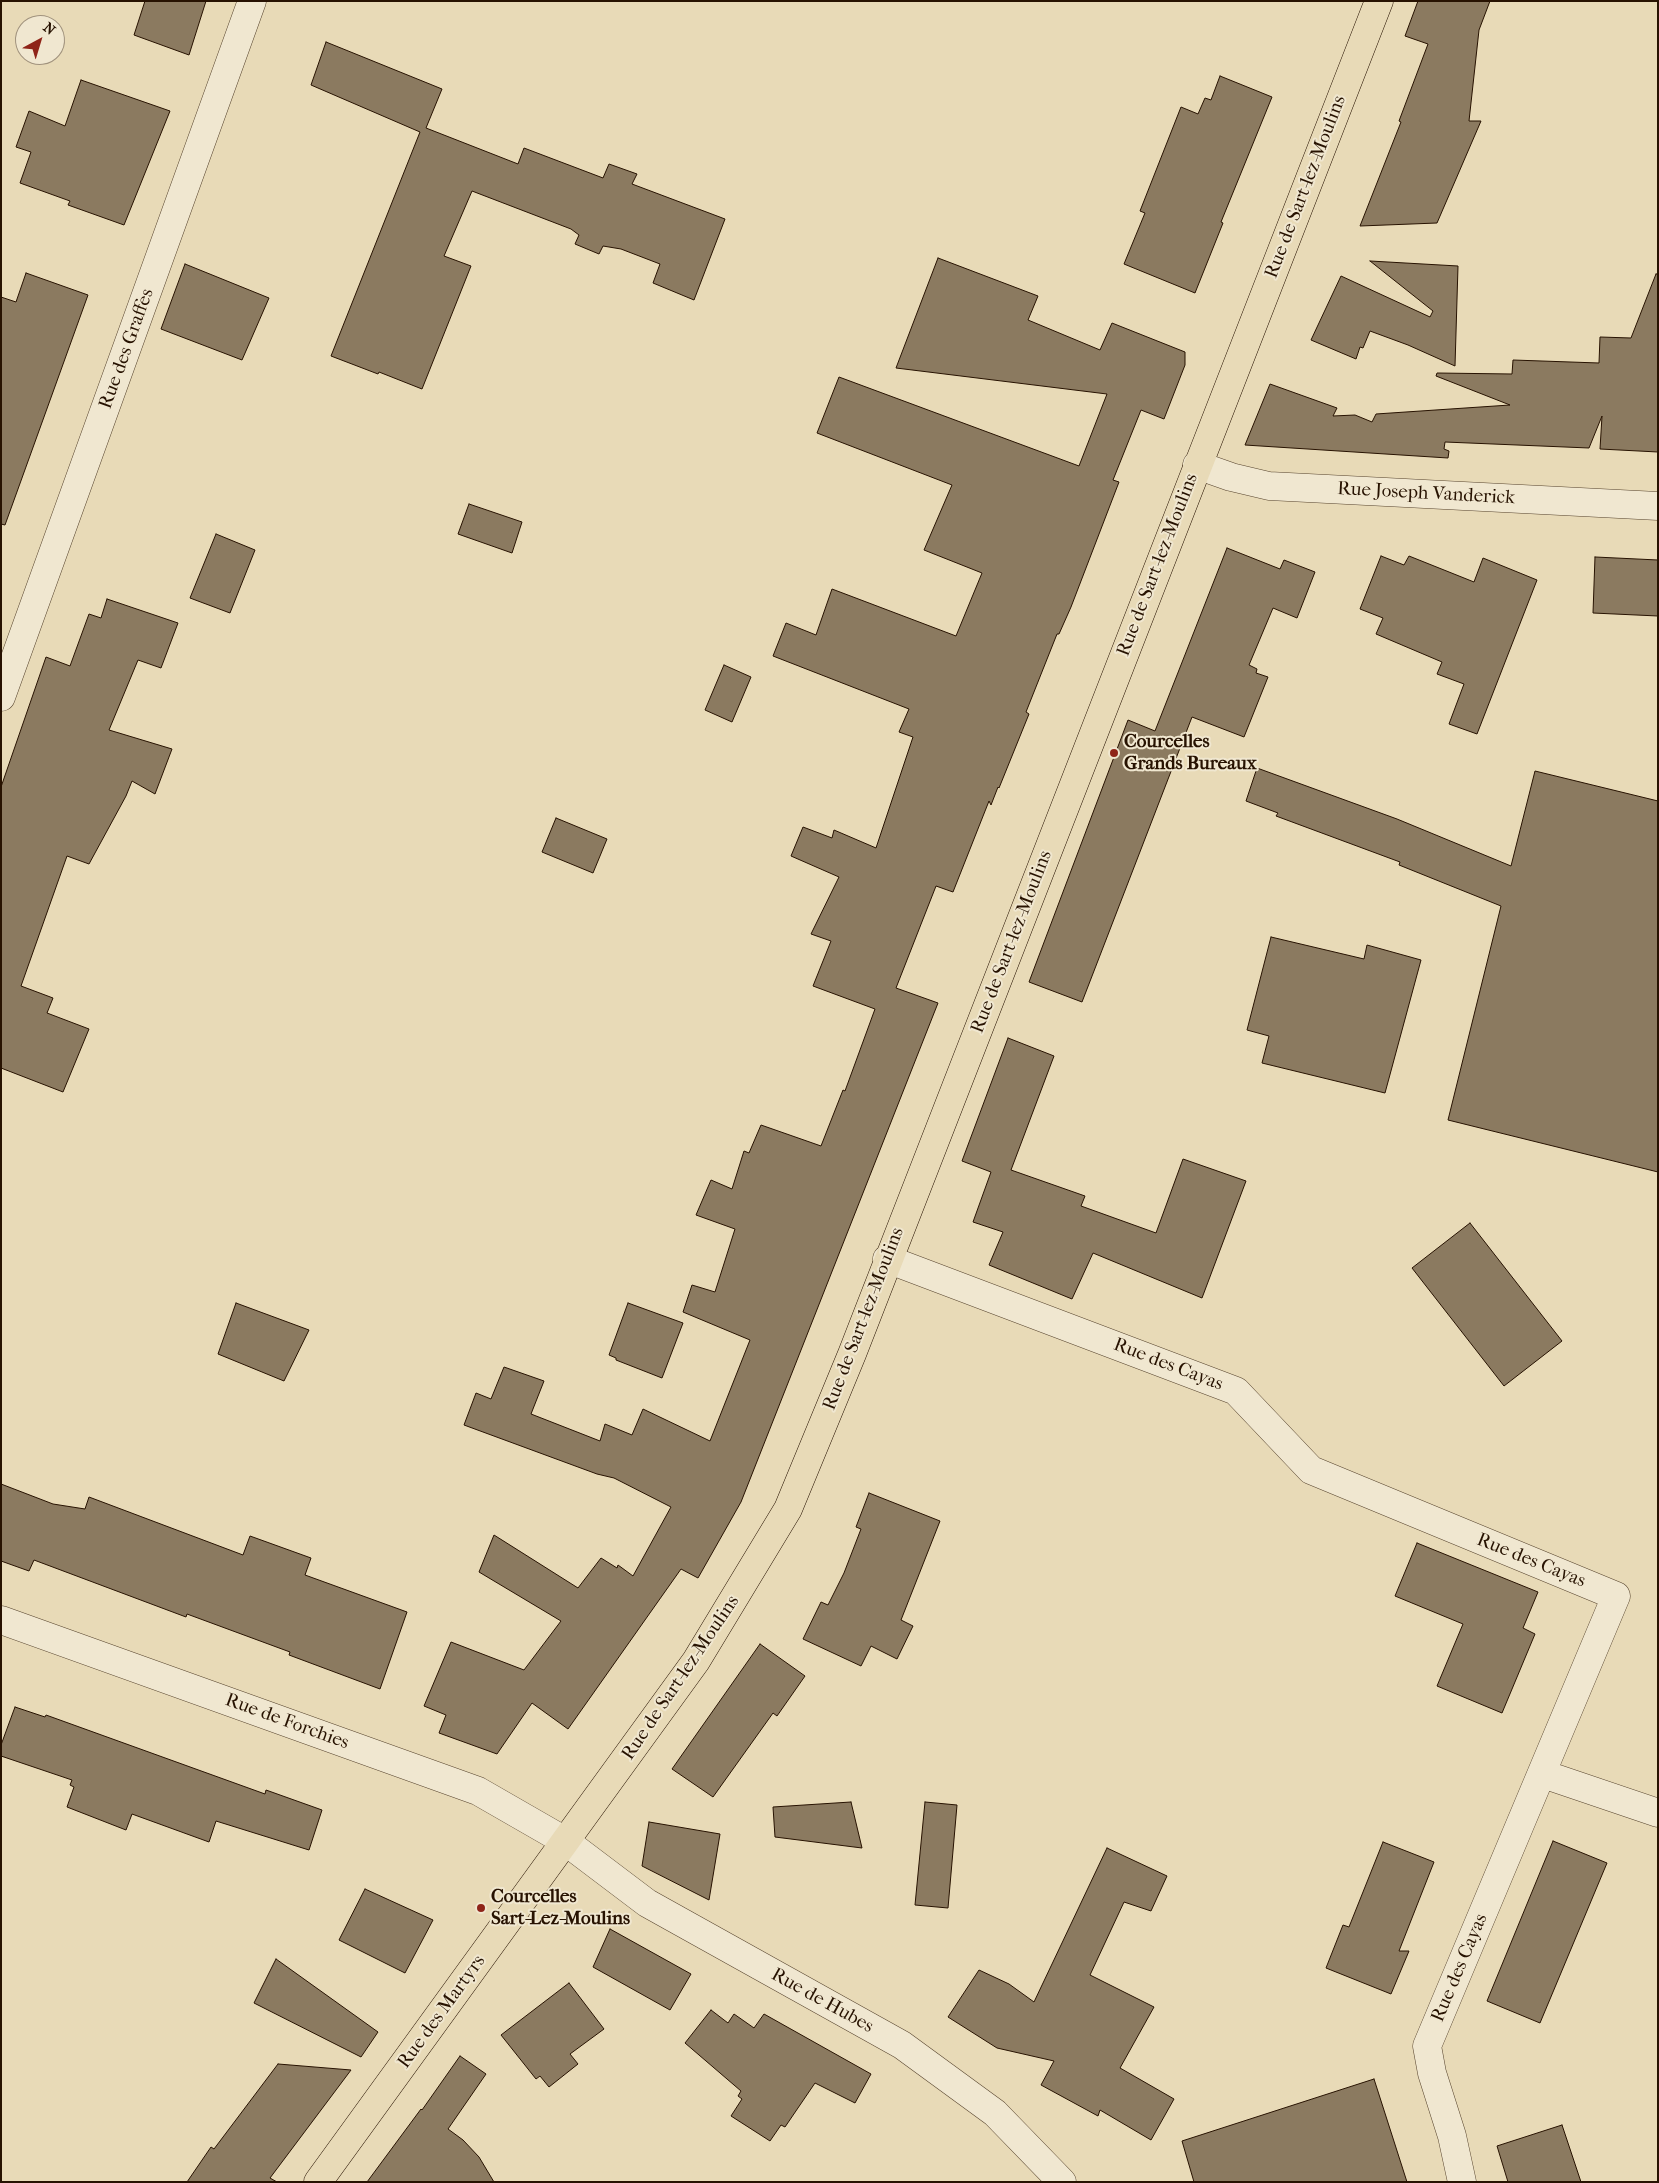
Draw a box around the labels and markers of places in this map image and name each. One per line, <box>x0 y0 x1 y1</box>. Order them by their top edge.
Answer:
place label: Courcelles Grands Bureaux <box>1124 731 1257 775</box>
marker: Courcelles Grands Bureaux <box>1108 747 1120 759</box>
place label: Courcelles Sart-Lez-Moulins <box>491 1886 630 1930</box>
marker: Courcelles Sart-Lez-Moulins <box>475 1902 487 1914</box>

